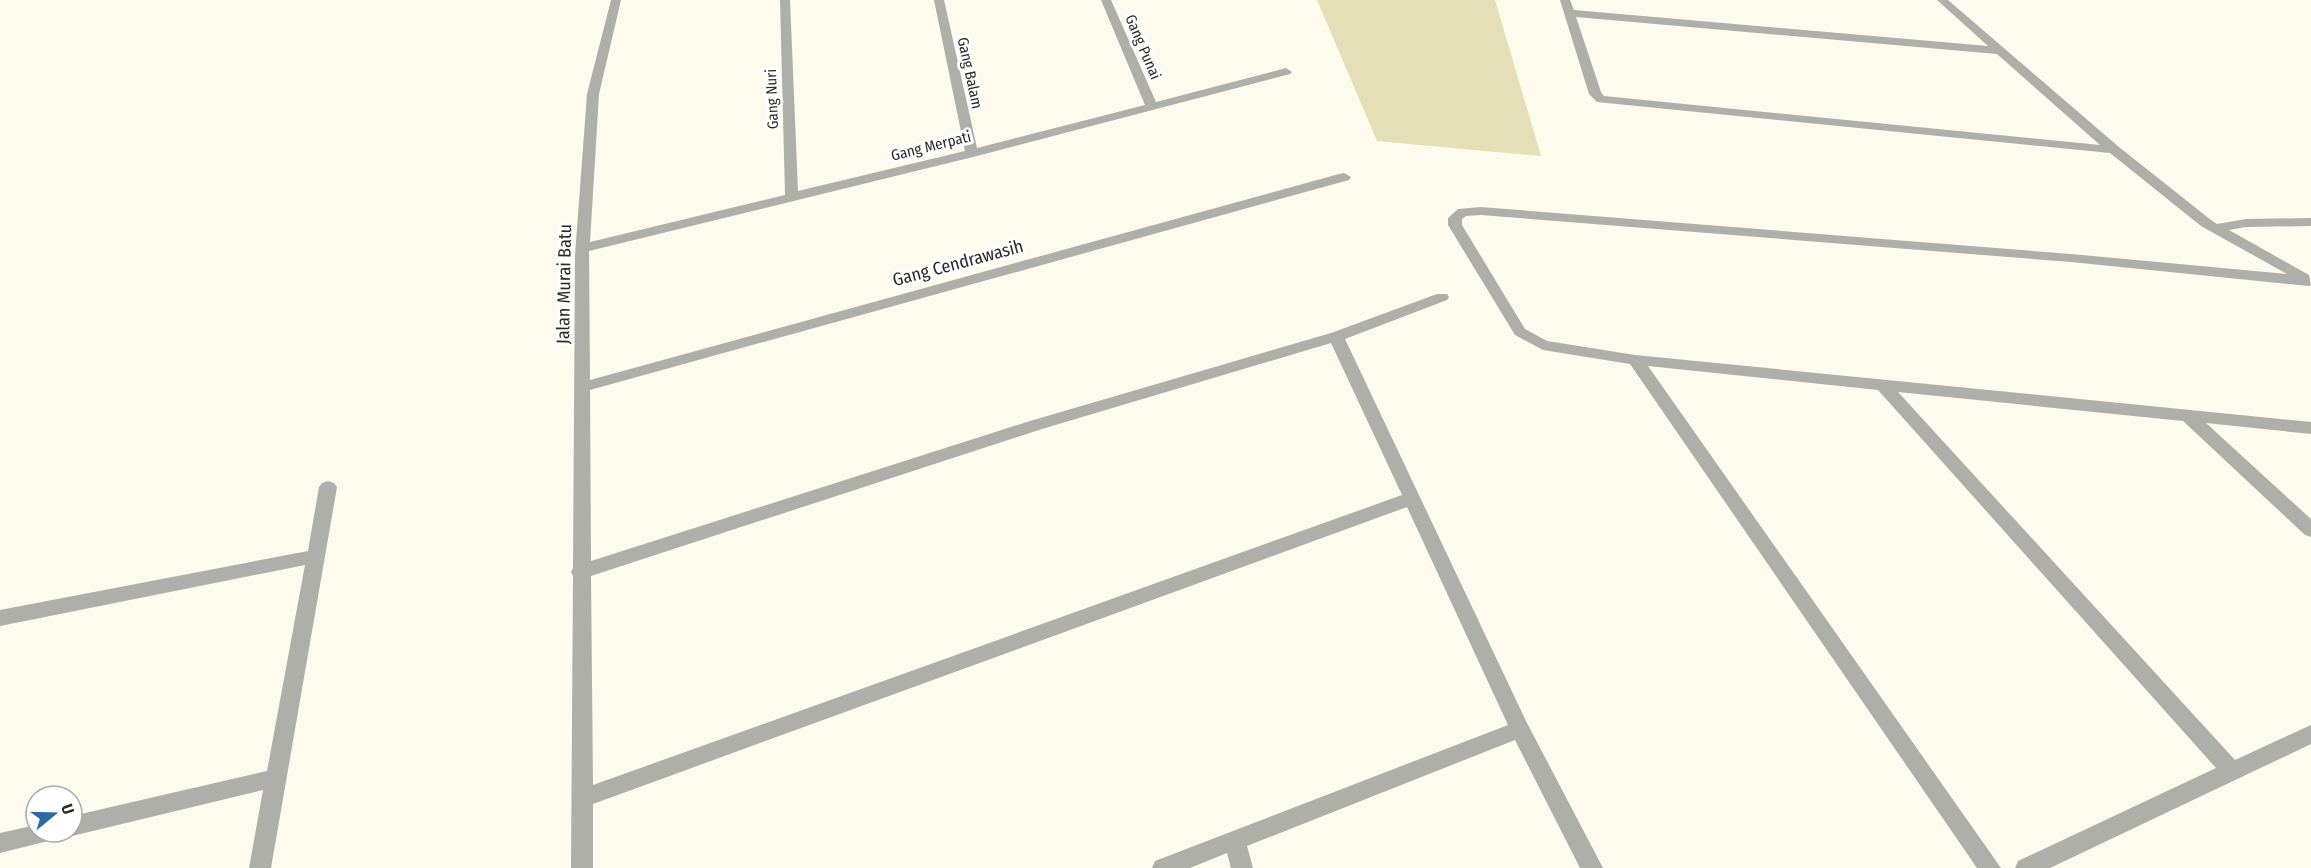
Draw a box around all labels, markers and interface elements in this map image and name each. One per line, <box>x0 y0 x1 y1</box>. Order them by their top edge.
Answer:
street label: Gang Punai <box>1121 12 1165 82</box>
street label: Gang Balam <box>954 36 986 110</box>
street label: Gang Nuri <box>762 69 782 129</box>
street label: Gang Merpati <box>889 127 973 165</box>
street label: Jalan Murai Batu <box>552 224 576 344</box>
street label: Gang Cendrawasih <box>890 235 1026 291</box>
north arrow <box>24 784 84 844</box>
text: U <box>57 802 78 817</box>

